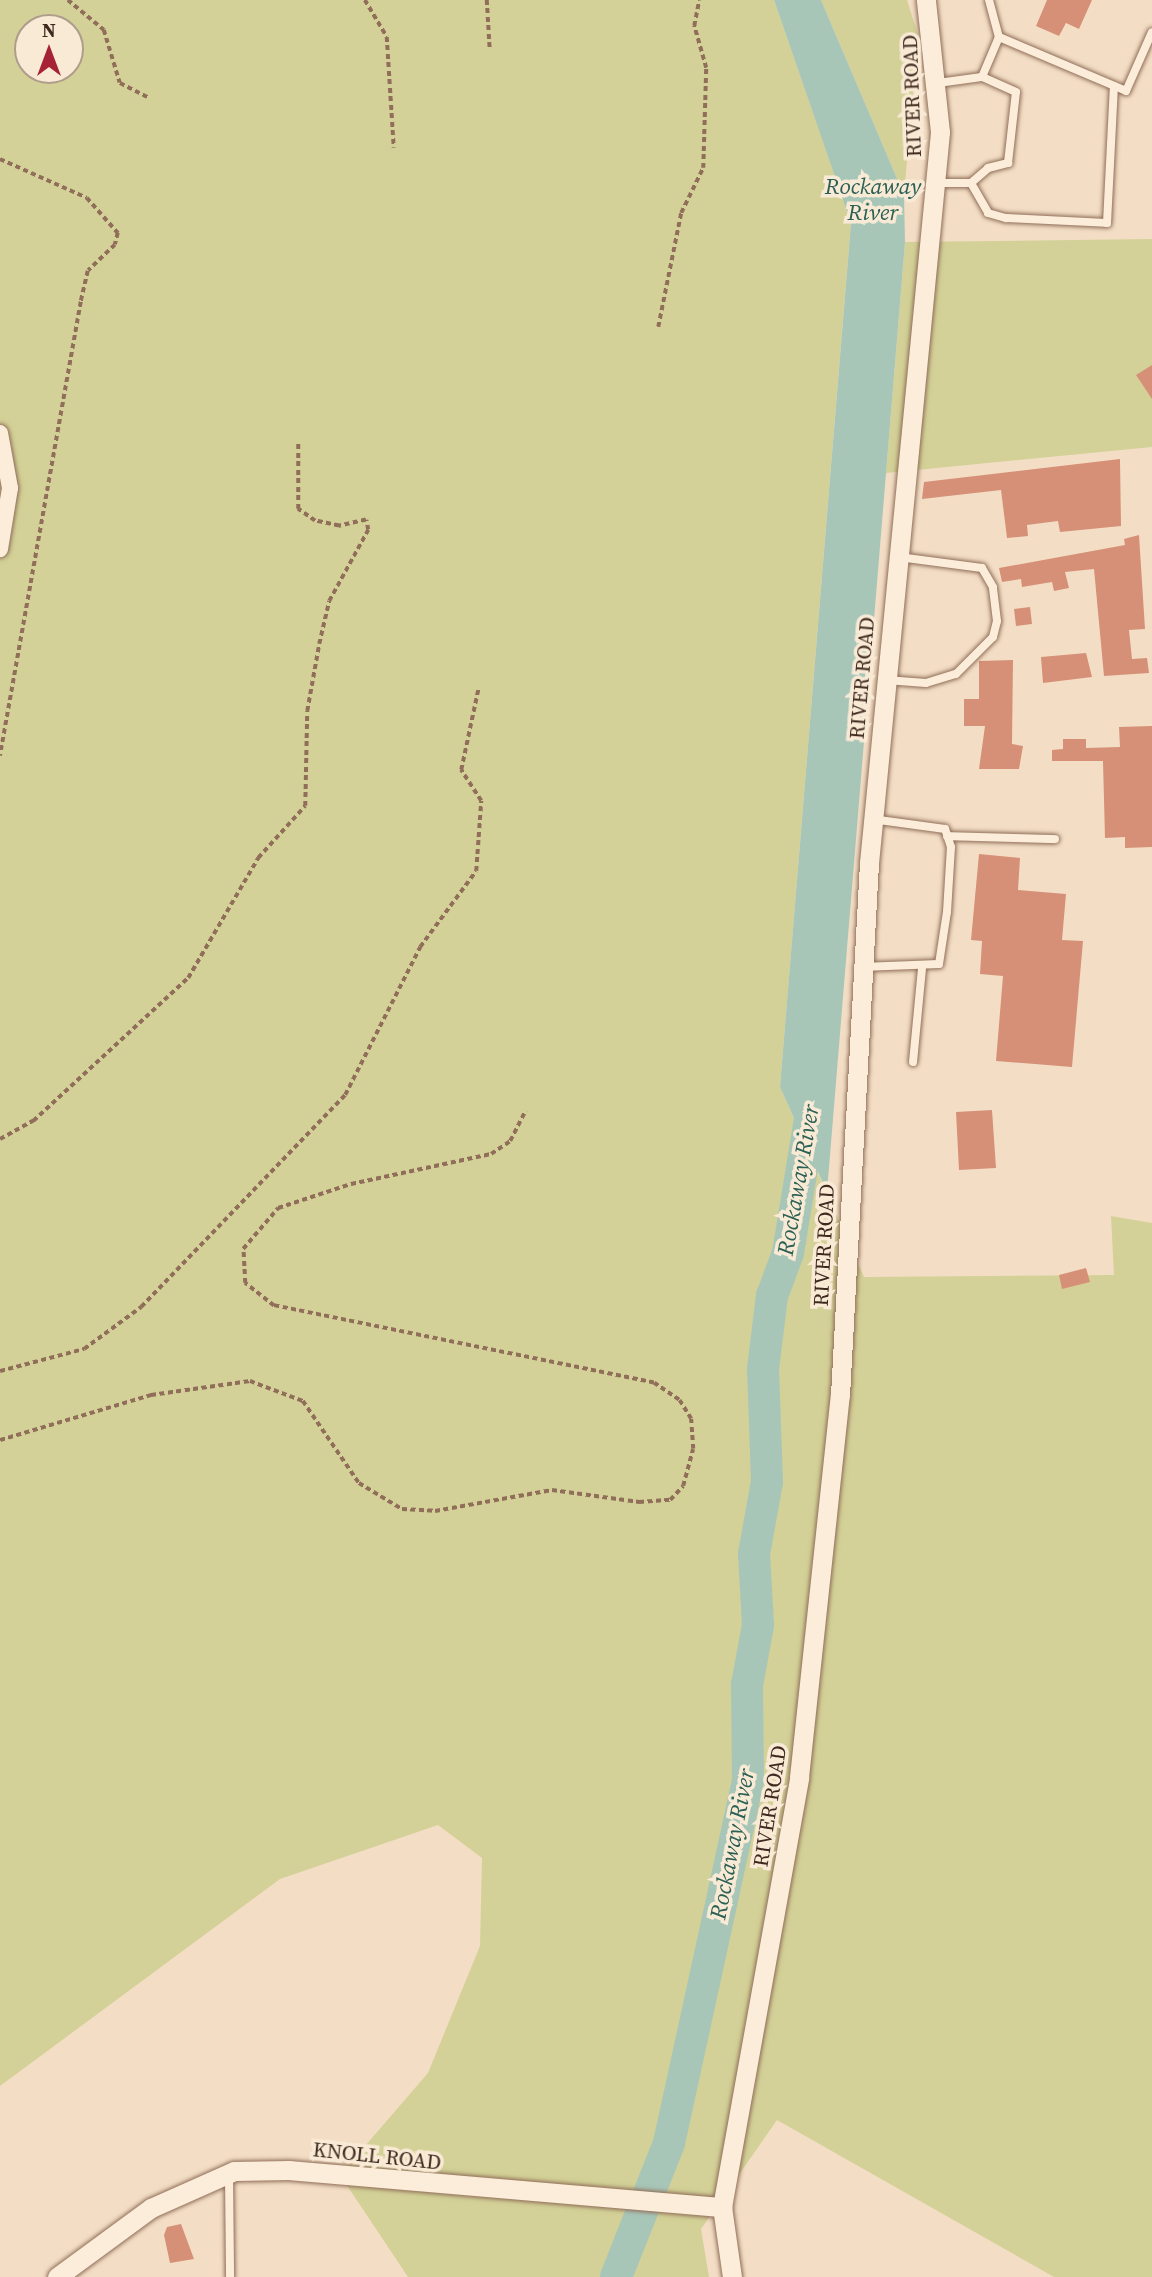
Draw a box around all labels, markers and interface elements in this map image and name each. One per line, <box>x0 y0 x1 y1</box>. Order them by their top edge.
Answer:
north arrow <box>14 14 84 84</box>
text: N <box>42 17 56 43</box>
street label: RIVER ROAD <box>897 34 927 158</box>
water label: Rockaway River <box>825 172 921 226</box>
street label: RIVER ROAD <box>844 616 880 740</box>
water label: Rockaway River <box>771 1102 825 1258</box>
street label: RIVER ROAD <box>808 1183 840 1307</box>
street label: RIVER ROAD <box>748 1743 792 1869</box>
water label: Rockaway River <box>704 1766 760 1922</box>
street label: KNOLL ROAD <box>312 2137 442 2175</box>

